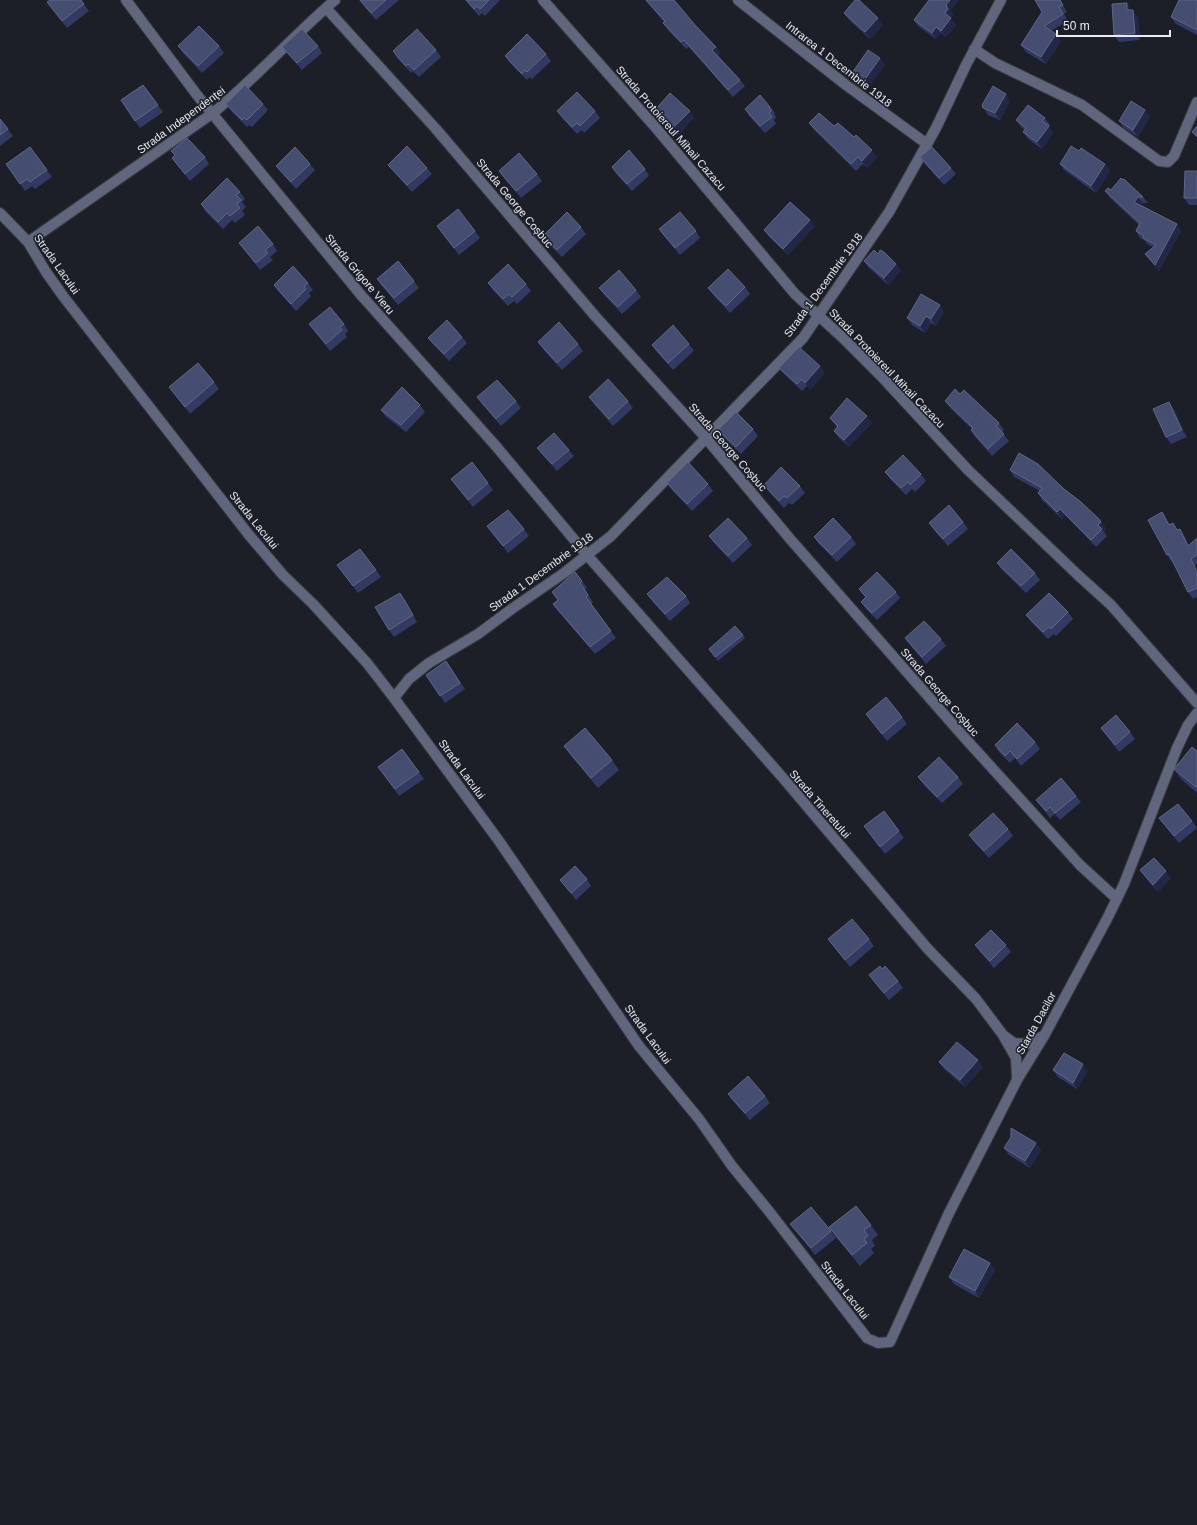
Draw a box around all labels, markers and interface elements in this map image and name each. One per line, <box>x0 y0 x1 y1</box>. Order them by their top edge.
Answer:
scale bar <box>1057 12 1170 38</box>
street label: Intrarea 1 Decembrie 1918 <box>784 19 894 109</box>
text: 50 m <box>1063 19 1090 33</box>
street label: Strada Protoiereul Mihail Cazacu <box>614 63 728 193</box>
street label: Strada Independenţei <box>135 84 227 156</box>
street label: Strada George Coșbuc <box>474 156 556 250</box>
street label: Strada 1 Decembrie 1918 <box>781 231 865 339</box>
street label: Strada Lacului <box>32 232 82 296</box>
street label: Strada Grigore Vieru <box>323 232 397 316</box>
street label: Strada Protoiereul Mihail Cazacu <box>827 306 947 430</box>
street label: Strada George Coșbuc <box>687 401 770 494</box>
street label: Strada Lacului <box>227 489 281 551</box>
street label: Strada 1 Decembrie 1918 <box>487 530 595 614</box>
street label: Strada George Coșbuc <box>899 646 982 739</box>
street label: Strada Lacului <box>436 737 488 801</box>
street label: Strada Tineretului <box>787 768 853 840</box>
street label: Starda Dacilor <box>1014 989 1058 1056</box>
street label: Strada Lacului <box>622 1002 674 1066</box>
street label: Strada Lacului <box>819 1259 871 1321</box>

